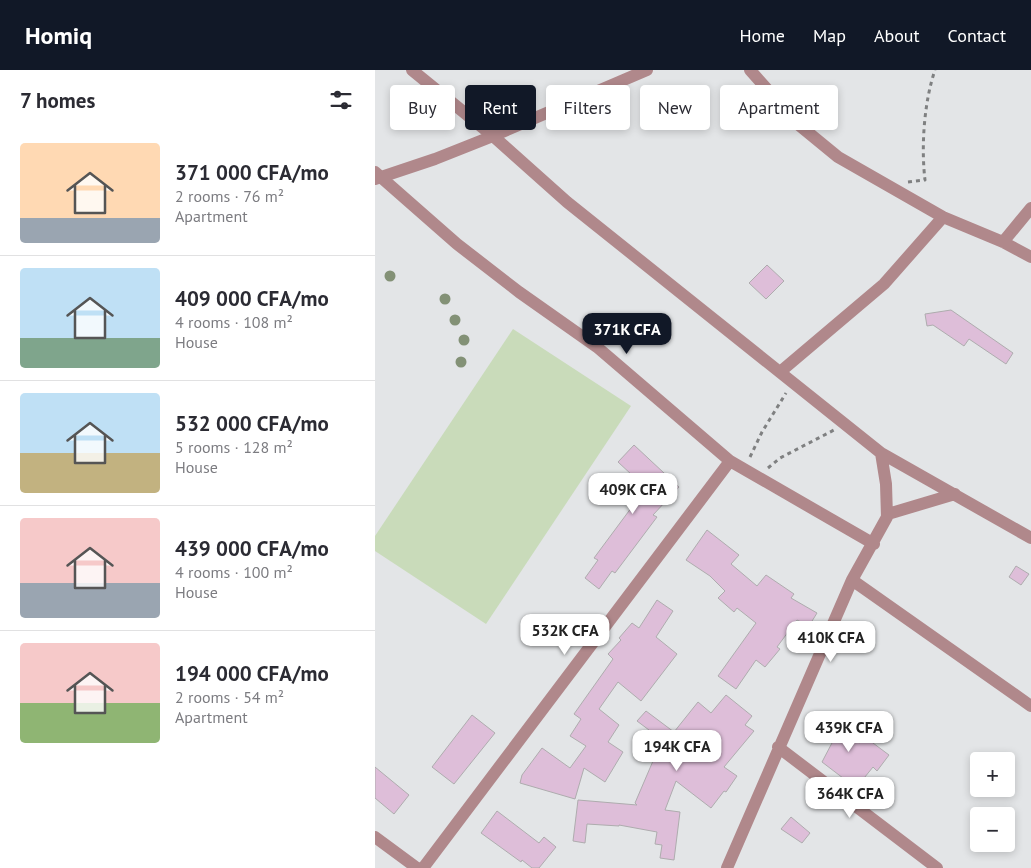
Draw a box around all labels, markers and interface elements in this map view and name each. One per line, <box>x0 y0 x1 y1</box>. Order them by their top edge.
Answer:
text: Homiq <box>25 20 92 51</box>
text: Home <box>739 24 785 47</box>
text: Map <box>813 24 846 47</box>
text: About <box>874 24 920 47</box>
text: Contact <box>948 24 1006 47</box>
chip: Buy <box>390 85 455 130</box>
chip: Rent <box>465 85 536 130</box>
chip: Filters <box>546 85 630 130</box>
chip: New <box>640 85 710 130</box>
chip: Apartment <box>720 85 838 130</box>
icon: filters <box>327 86 355 114</box>
text: 7 homes <box>20 87 95 114</box>
text: 371 000 CFA/mo <box>175 159 329 186</box>
icon: home <box>60 163 120 223</box>
text: 2 rooms · 76 m² <box>175 186 284 206</box>
text: Apartment <box>175 206 248 226</box>
text: 409 000 CFA/mo <box>175 285 329 312</box>
icon: home <box>60 288 120 348</box>
text: 4 rooms · 108 m² <box>175 312 293 332</box>
pin: 371K CFA <box>575 312 679 355</box>
text: 371K CFA <box>593 319 661 339</box>
text: House <box>175 332 218 352</box>
text: 532 000 CFA/mo <box>175 410 329 437</box>
icon: home <box>60 413 120 473</box>
text: 5 rooms · 128 m² <box>175 437 293 457</box>
text: House <box>175 457 218 477</box>
pin: 409K CFA <box>581 472 685 515</box>
text: 409K CFA <box>599 479 667 499</box>
text: 439 000 CFA/mo <box>175 535 329 562</box>
icon: home <box>60 538 120 598</box>
text: 4 rooms · 100 m² <box>175 562 293 582</box>
text: House <box>175 582 218 602</box>
pin: 532K CFA <box>513 614 617 656</box>
text: 532K CFA <box>531 620 599 640</box>
pin: 410K CFA <box>779 620 883 663</box>
text: 410K CFA <box>797 627 865 647</box>
text: 194 000 CFA/mo <box>175 660 329 687</box>
icon: home <box>60 663 120 723</box>
text: 2 rooms · 54 m² <box>175 687 284 707</box>
text: Apartment <box>175 707 248 727</box>
pin: 439K CFA <box>797 710 901 753</box>
text: 439K CFA <box>815 717 883 737</box>
pin: 194K CFA <box>625 730 729 772</box>
text: 194K CFA <box>643 736 711 756</box>
map controls <box>970 752 1015 852</box>
button: + <box>970 752 1015 797</box>
pin: 364K CFA <box>798 776 902 819</box>
text: 364K CFA <box>816 783 884 803</box>
button: − <box>970 807 1015 852</box>

